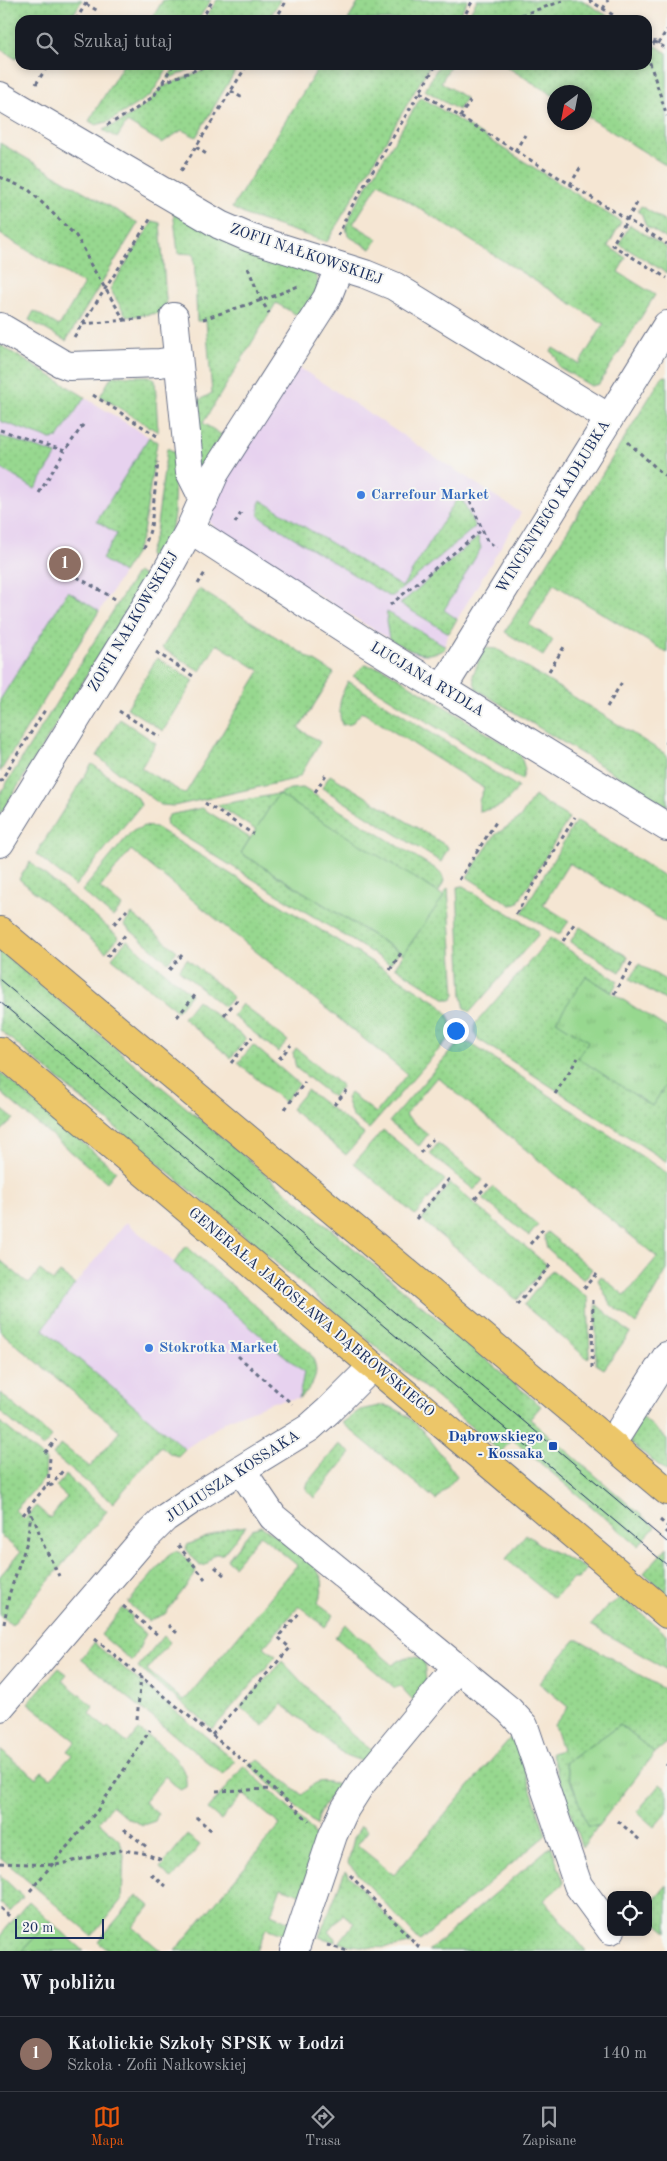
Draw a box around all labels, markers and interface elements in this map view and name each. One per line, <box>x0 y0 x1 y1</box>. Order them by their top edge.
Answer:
search box <box>15 15 652 70</box>
icon: search <box>33 29 61 57</box>
text: Szukaj tutaj <box>73 33 173 52</box>
north arrow <box>547 85 592 130</box>
street label: ZOFII NAŁKOWSKIEJ <box>228 222 384 288</box>
street label: WINCENTEGO KADŁUBKA <box>494 417 614 596</box>
place label: Carrefour Market <box>371 488 489 503</box>
marker: Carrefour Market <box>355 489 367 501</box>
pin: 1 <box>49 545 81 583</box>
street label: ZOFII NAŁKOWSKIEJ <box>86 549 182 695</box>
street label: LUCJANA RYDLA <box>367 640 487 720</box>
your location <box>443 1018 469 1044</box>
street label: GENERAŁA JAROSŁAWA DĄBROWSKIEGO <box>185 1206 437 1420</box>
place label: Stokrotka Market <box>159 1341 278 1356</box>
marker: Stokrotka Market <box>143 1342 155 1354</box>
street label: JULIUSZA KOSSAKA <box>164 1428 303 1526</box>
place label: Dąbrowskiego - Kossaka <box>448 1430 543 1462</box>
marker: Dąbrowskiego - Kossaka <box>547 1440 559 1452</box>
map controls <box>607 1891 652 1936</box>
button: locate <box>607 1891 652 1936</box>
scale bar <box>15 1916 104 1939</box>
text: 20 m <box>22 1921 53 1935</box>
text: W pobliżu <box>20 1973 115 1994</box>
text: Katolickie Szkoły SPSK w Łodzi <box>67 2035 344 2054</box>
text: 1 <box>31 2046 41 2062</box>
text: 140 m <box>602 2046 647 2062</box>
text: Szkoła · Zofii Nałkowskiej <box>67 2058 247 2074</box>
tab: Mapa <box>91 2103 124 2150</box>
tab: Trasa <box>305 2103 341 2150</box>
tab: Zapisane <box>522 2103 576 2150</box>

